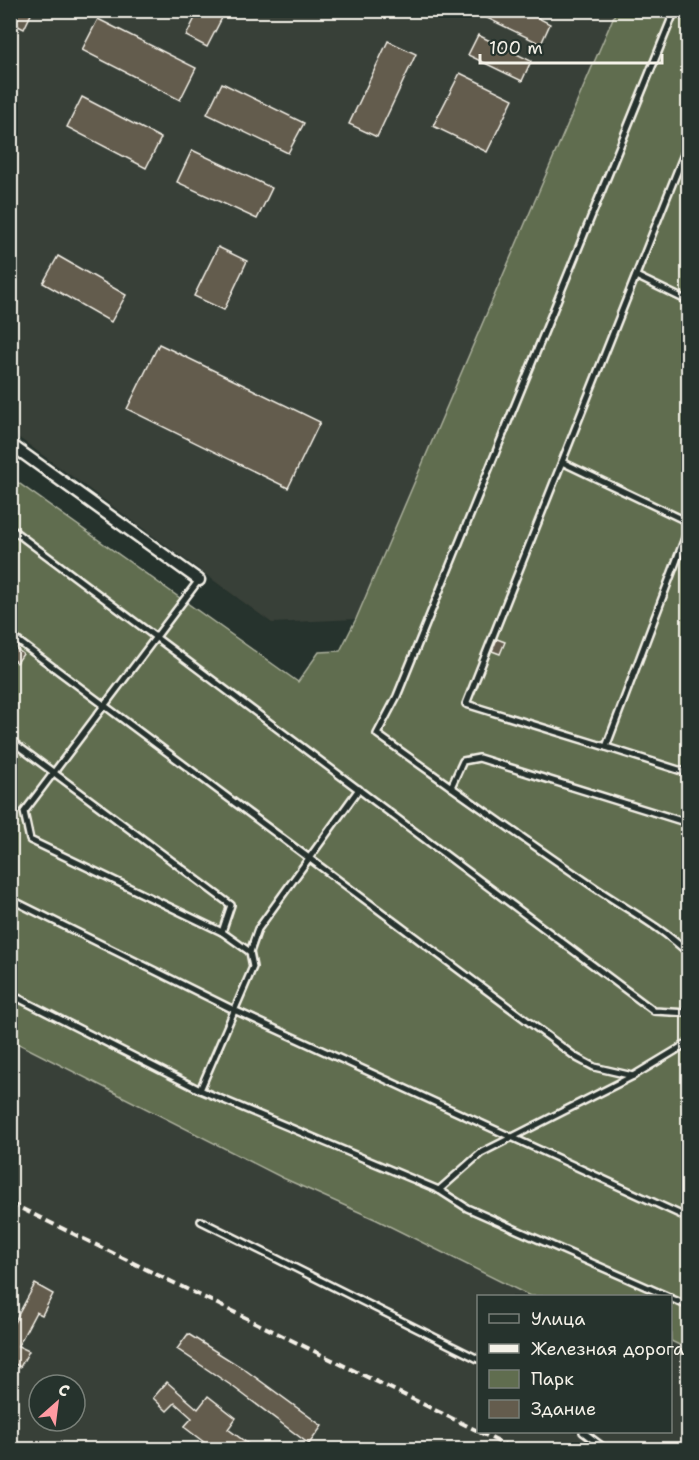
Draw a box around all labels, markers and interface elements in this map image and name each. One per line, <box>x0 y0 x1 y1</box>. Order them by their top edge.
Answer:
scale bar <box>480 27 662 65</box>
text: 100 m <box>489 36 543 60</box>
legend <box>477 1295 672 1433</box>
text: Улица <box>531 1307 585 1331</box>
text: Железная дорога <box>531 1337 684 1361</box>
text: Парк <box>531 1367 574 1391</box>
north arrow <box>27 1373 87 1433</box>
text: С <box>55 1379 73 1402</box>
text: Здание <box>531 1397 596 1421</box>

